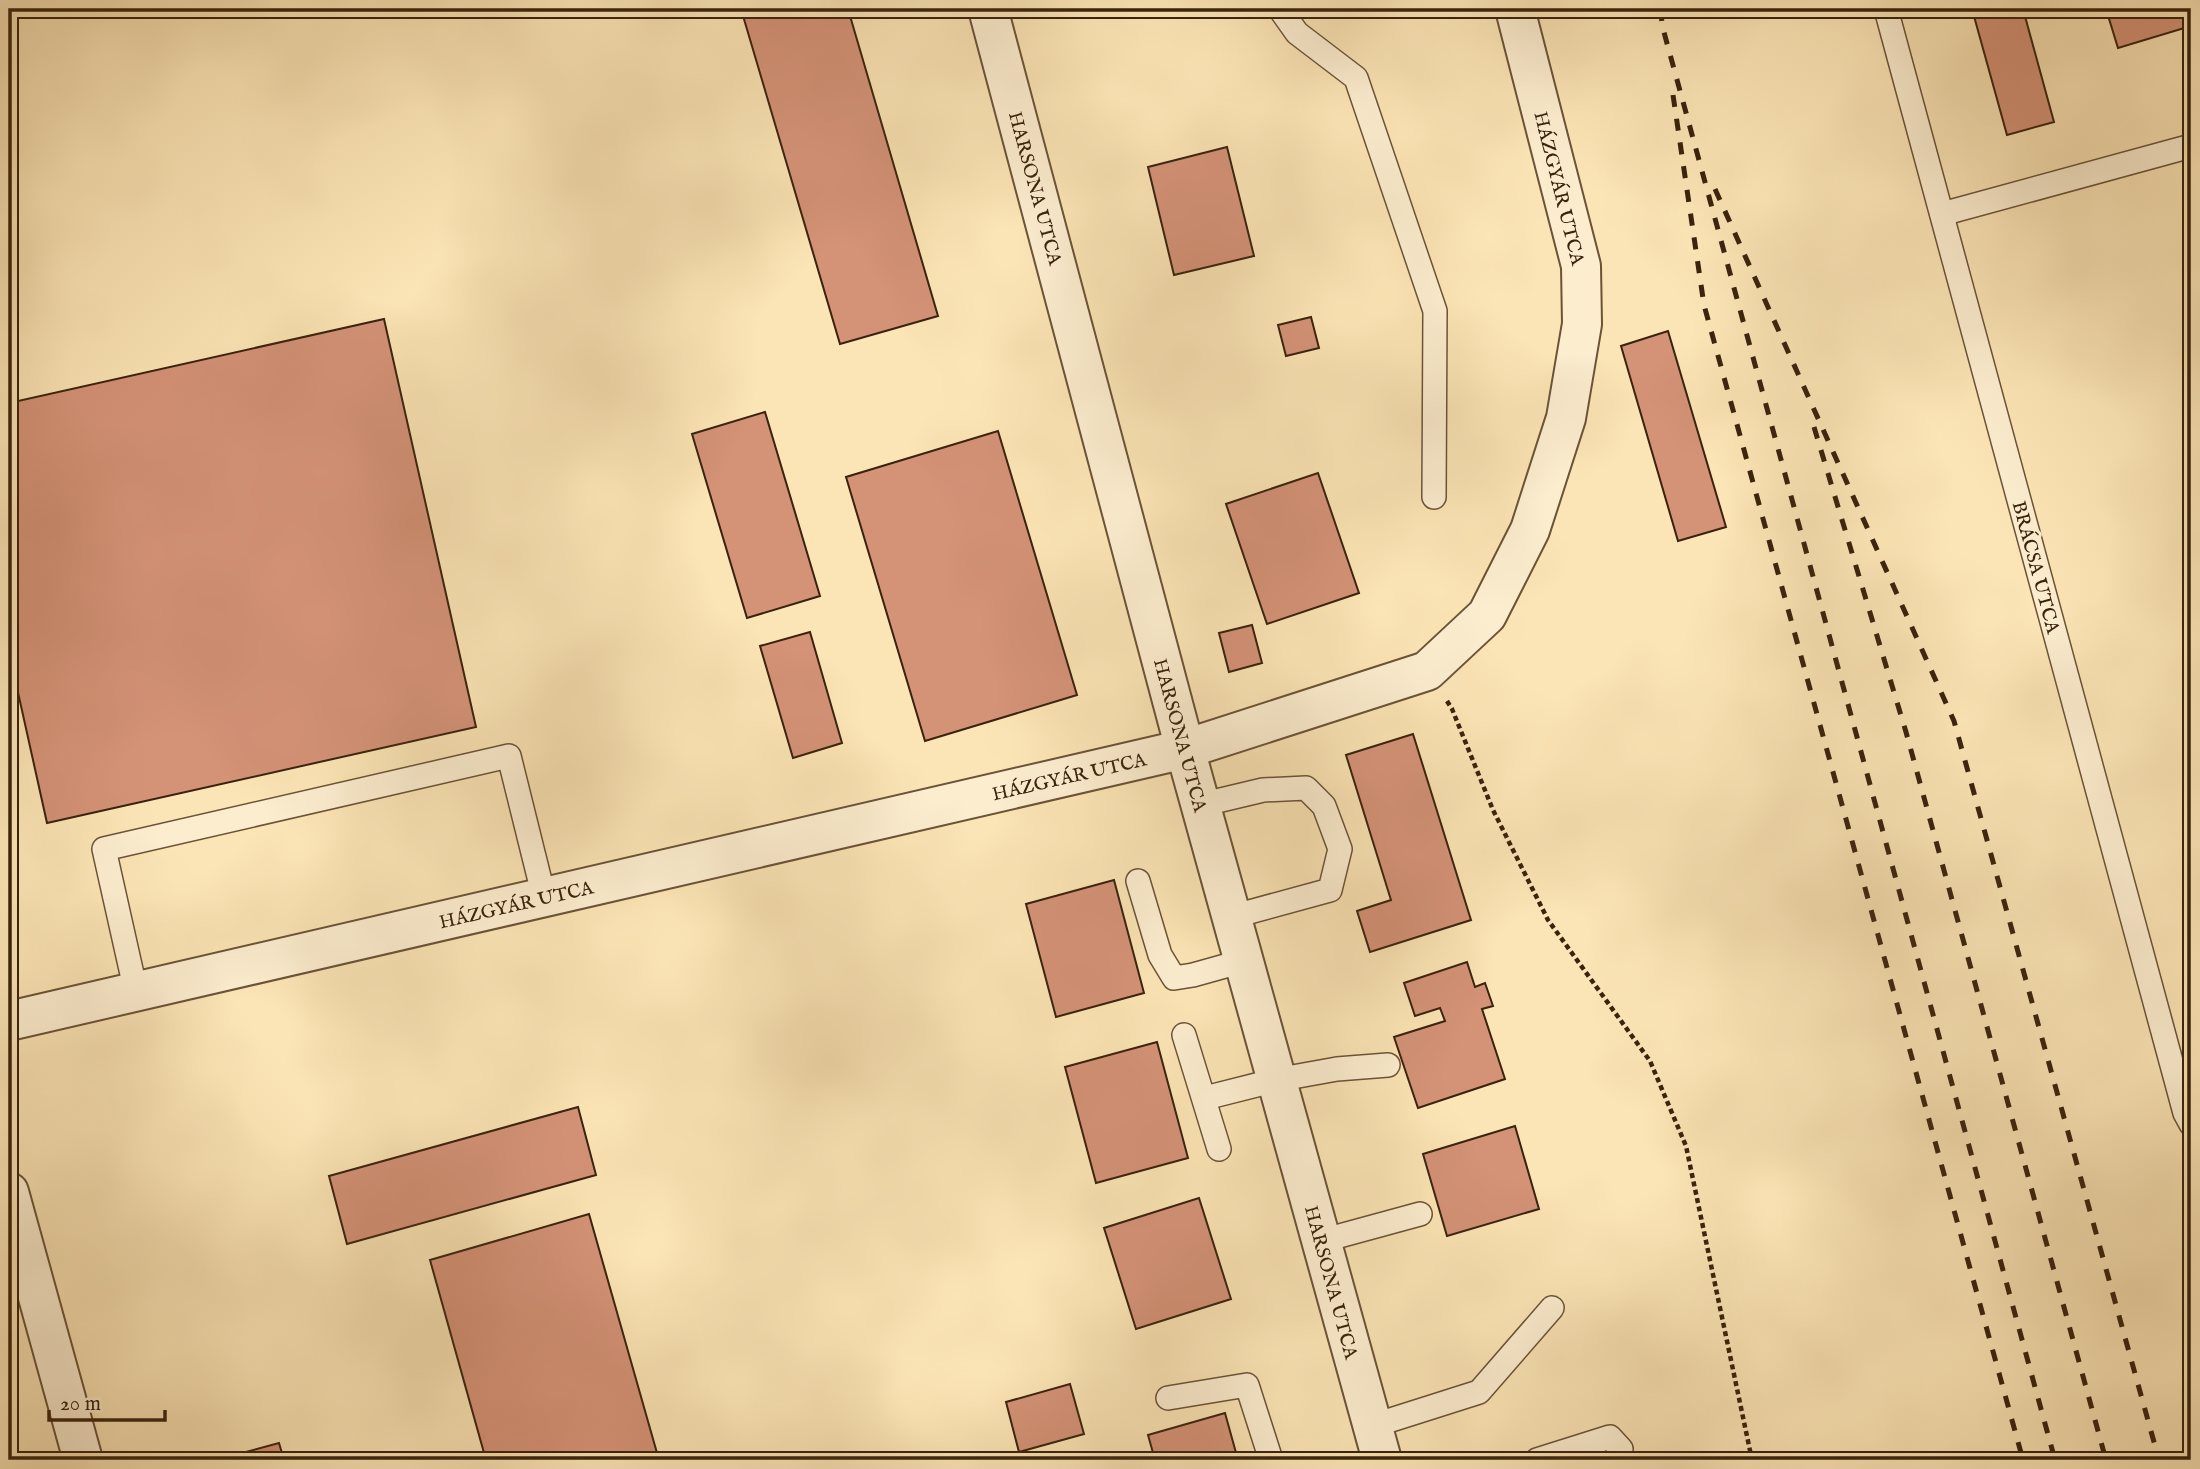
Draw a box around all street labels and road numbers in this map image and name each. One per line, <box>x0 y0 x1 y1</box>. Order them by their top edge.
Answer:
street label: HARSONA UTCA <box>1002 109 1066 269</box>
street label: HÁZGYÁR UTCA <box>1527 109 1590 269</box>
street label: BRÁCSA UTCA <box>2006 498 2066 637</box>
street label: HARSONA UTCA <box>1147 656 1211 816</box>
street label: HÁZGYÁR UTCA <box>990 747 1150 807</box>
street label: HÁZGYÁR UTCA <box>437 875 597 935</box>
street label: HARSONA UTCA <box>1298 1203 1362 1363</box>

